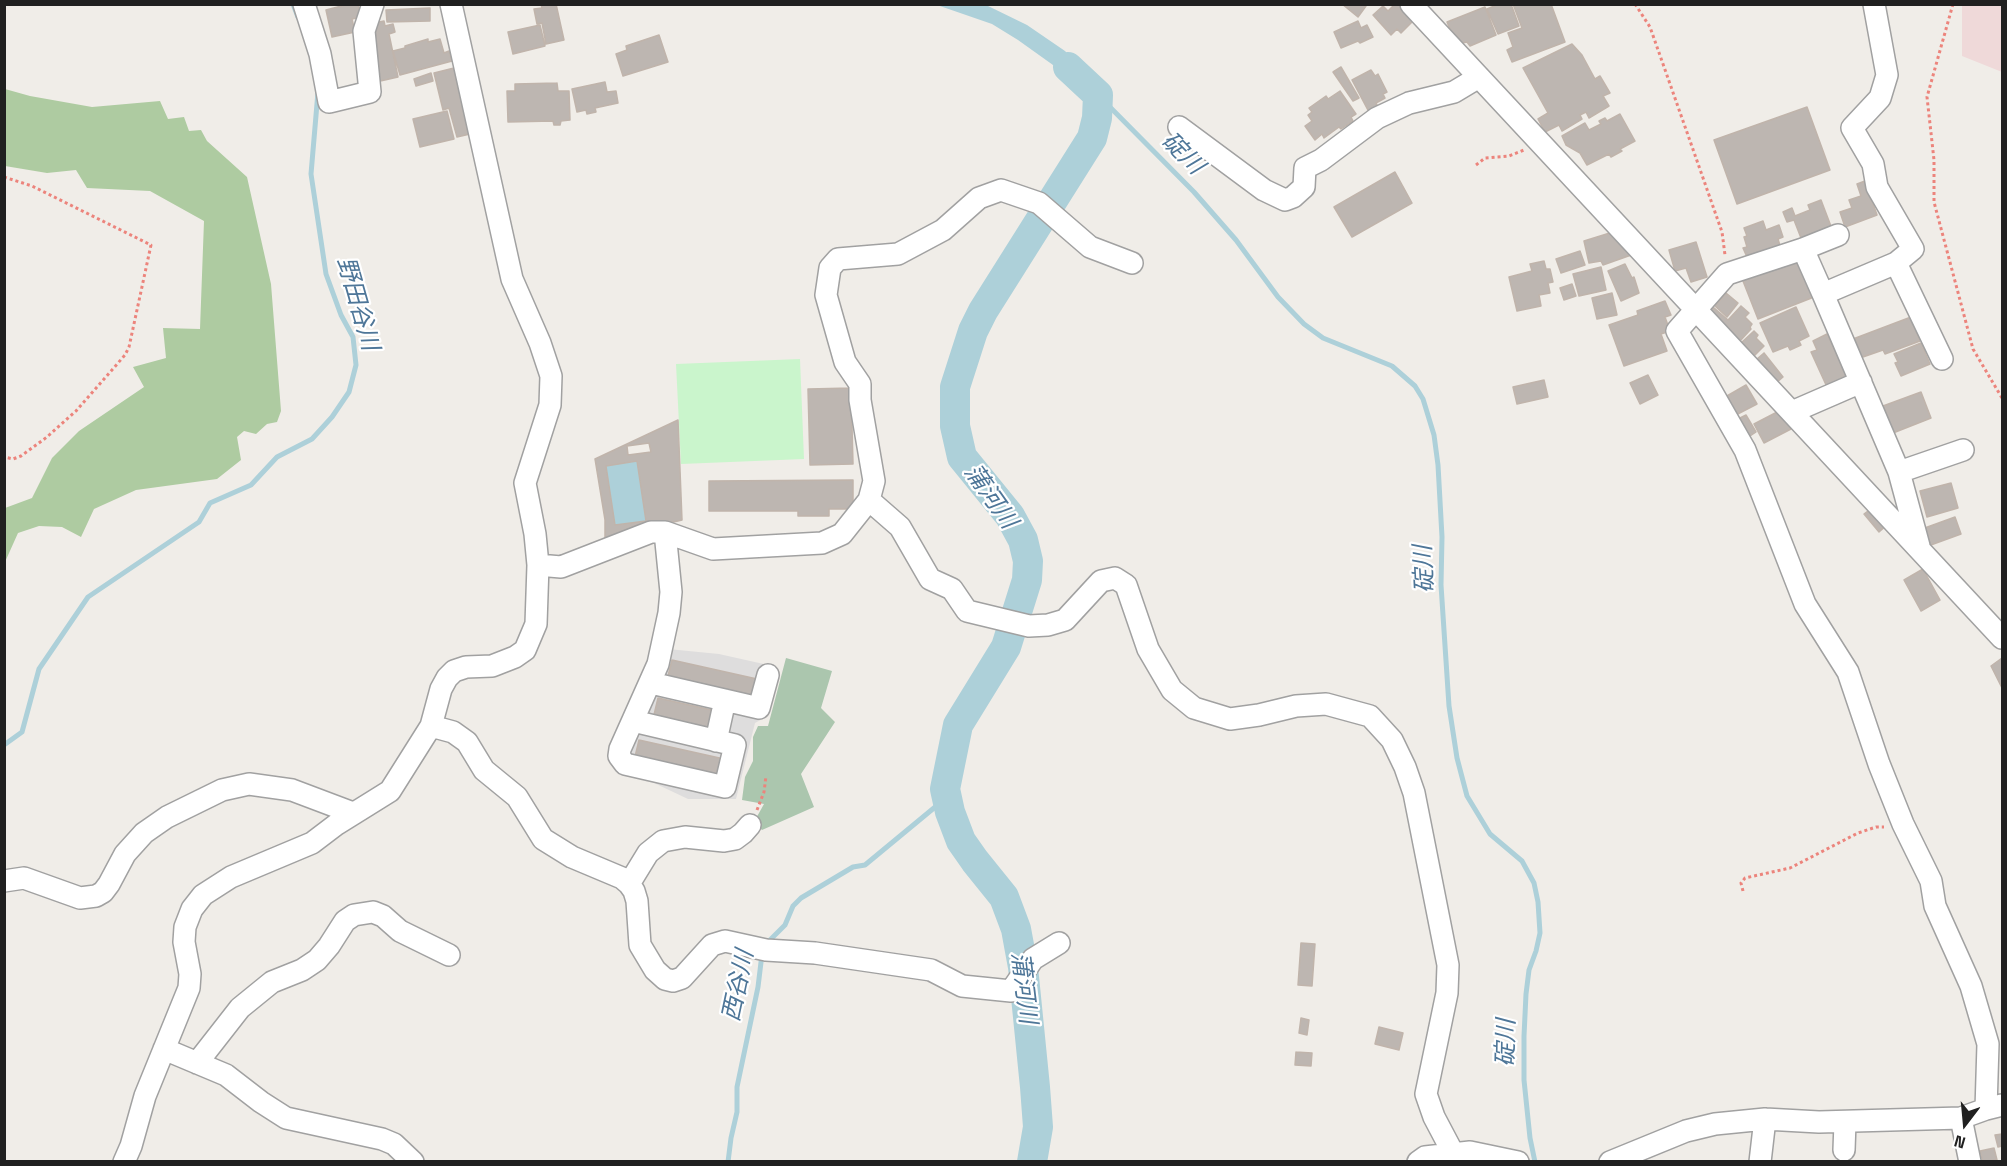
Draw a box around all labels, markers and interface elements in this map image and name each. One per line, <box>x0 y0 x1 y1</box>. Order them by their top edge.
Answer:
water label: 碇川 <box>1155 127 1209 181</box>
water label: 野田谷川 <box>330 254 384 354</box>
water label: 蒲河川 <box>958 459 1022 535</box>
water label: 碇川 <box>1409 544 1441 594</box>
water label: 西谷川 <box>717 948 761 1024</box>
water label: 蒲河川 <box>1004 951 1042 1025</box>
water label: 碇川 <box>1492 1019 1522 1067</box>
north arrow <box>1935 1094 1995 1154</box>
text: N <box>1952 1130 1968 1153</box>

